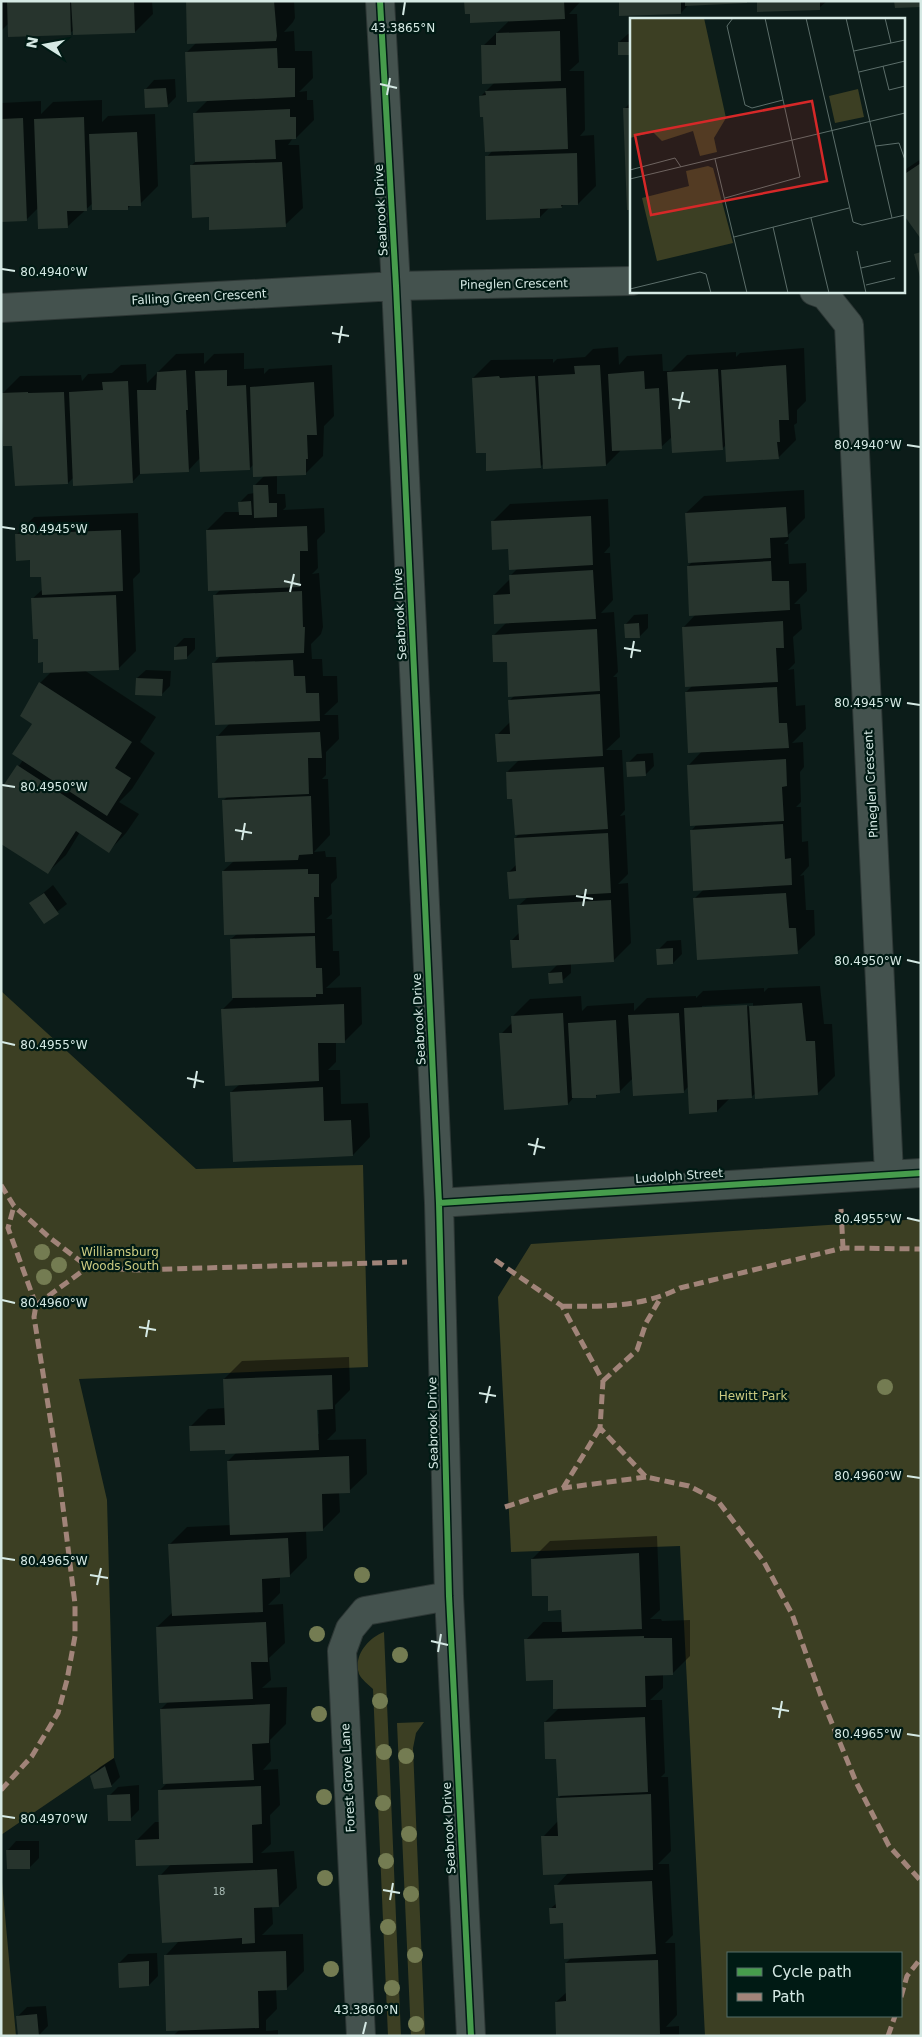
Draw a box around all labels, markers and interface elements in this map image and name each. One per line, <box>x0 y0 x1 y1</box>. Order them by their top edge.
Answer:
inset map <box>630 18 904 292</box>
north arrow <box>20 20 70 70</box>
text: 43.3865°N <box>371 21 435 35</box>
text: N <box>23 35 41 50</box>
street label: Seabrook Drive <box>372 164 390 256</box>
text: 80.4940°W <box>20 265 88 279</box>
street label: Pineglen Crescent <box>460 276 568 292</box>
street label: Falling Green Crescent <box>131 286 267 308</box>
text: 80.4940°W <box>834 438 902 452</box>
text: 80.4945°W <box>20 522 88 536</box>
street label: Seabrook Drive <box>391 568 409 660</box>
text: 80.4945°W <box>834 696 902 710</box>
street label: Pineglen Crescent <box>861 729 881 838</box>
text: 80.4950°W <box>20 780 88 794</box>
text: 80.4950°W <box>834 954 902 968</box>
street label: Seabrook Drive <box>410 973 428 1065</box>
text: 80.4955°W <box>20 1038 88 1052</box>
street label: Ludolph Street <box>635 1166 724 1186</box>
text: 80.4955°W <box>834 1212 902 1226</box>
park label: Williamsburg Woods South <box>81 1245 159 1273</box>
text: 80.4960°W <box>20 1296 88 1310</box>
street label: Seabrook Drive <box>425 1377 441 1469</box>
park label: Hewitt Park <box>719 1389 787 1403</box>
text: 80.4960°W <box>834 1469 902 1483</box>
text: 80.4965°W <box>20 1554 88 1568</box>
street label: Forest Grove Lane <box>338 1723 358 1833</box>
text: 80.4965°W <box>834 1727 902 1741</box>
street label: Seabrook Drive <box>440 1782 458 1874</box>
text: 80.4970°W <box>20 1812 88 1826</box>
house number: 18 <box>213 1886 225 1897</box>
legend <box>727 1952 902 2017</box>
text: Cycle path <box>772 1963 852 1981</box>
text: Path <box>772 1988 805 2006</box>
text: 43.3860°N <box>334 2003 398 2017</box>

